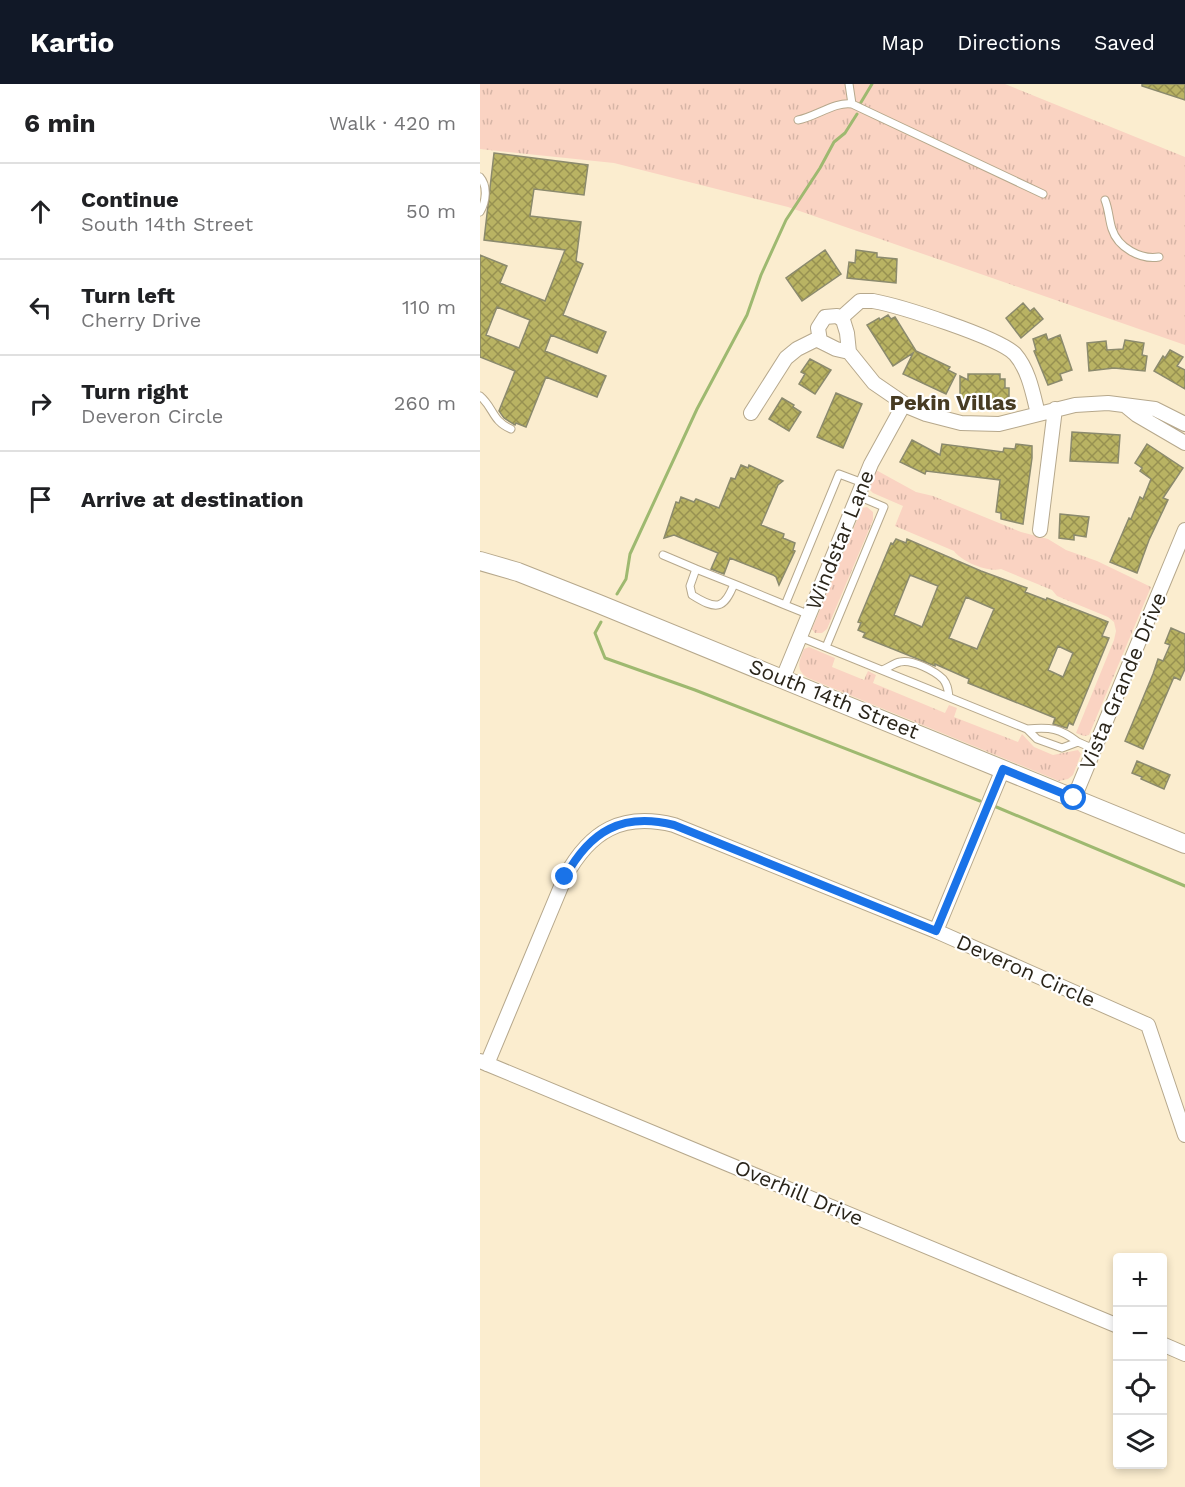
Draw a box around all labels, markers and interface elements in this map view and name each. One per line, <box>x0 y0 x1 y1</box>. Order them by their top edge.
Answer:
text: Kartio <box>30 26 114 59</box>
text: Map <box>881 30 924 55</box>
text: Directions <box>957 30 1061 55</box>
text: Saved <box>1094 30 1155 55</box>
text: 6 min <box>24 108 96 138</box>
text: Walk · 420 m <box>329 111 456 135</box>
text: Continue <box>81 187 179 212</box>
icon: ahead <box>24 195 57 228</box>
text: 50 m <box>406 199 456 223</box>
text: South 14th Street <box>81 212 253 236</box>
text: Turn left <box>81 283 175 308</box>
icon: left <box>24 291 57 324</box>
text: 110 m <box>402 295 456 319</box>
text: Cherry Drive <box>81 308 201 332</box>
text: Turn right <box>81 379 188 404</box>
icon: right <box>24 387 57 420</box>
district label: Pekin Villas <box>890 390 1017 415</box>
text: 260 m <box>394 391 456 415</box>
text: Deveron Circle <box>81 404 223 428</box>
street label: Windstar Lane <box>800 466 879 613</box>
icon: arrive <box>24 483 57 516</box>
text: Arrive at destination <box>81 487 304 512</box>
street label: Vista Grande Drive <box>1074 588 1171 773</box>
street label: South 14th Street <box>746 653 923 744</box>
route start <box>1060 784 1086 810</box>
route end <box>551 863 577 889</box>
street label: Deveron Circle <box>953 929 1100 1012</box>
street label: Overhill Drive <box>731 1154 867 1231</box>
map controls <box>1113 1253 1167 1469</box>
button: + <box>1113 1253 1167 1307</box>
button: − <box>1113 1307 1167 1361</box>
button: locate <box>1113 1361 1167 1415</box>
button: layers <box>1113 1415 1167 1469</box>

